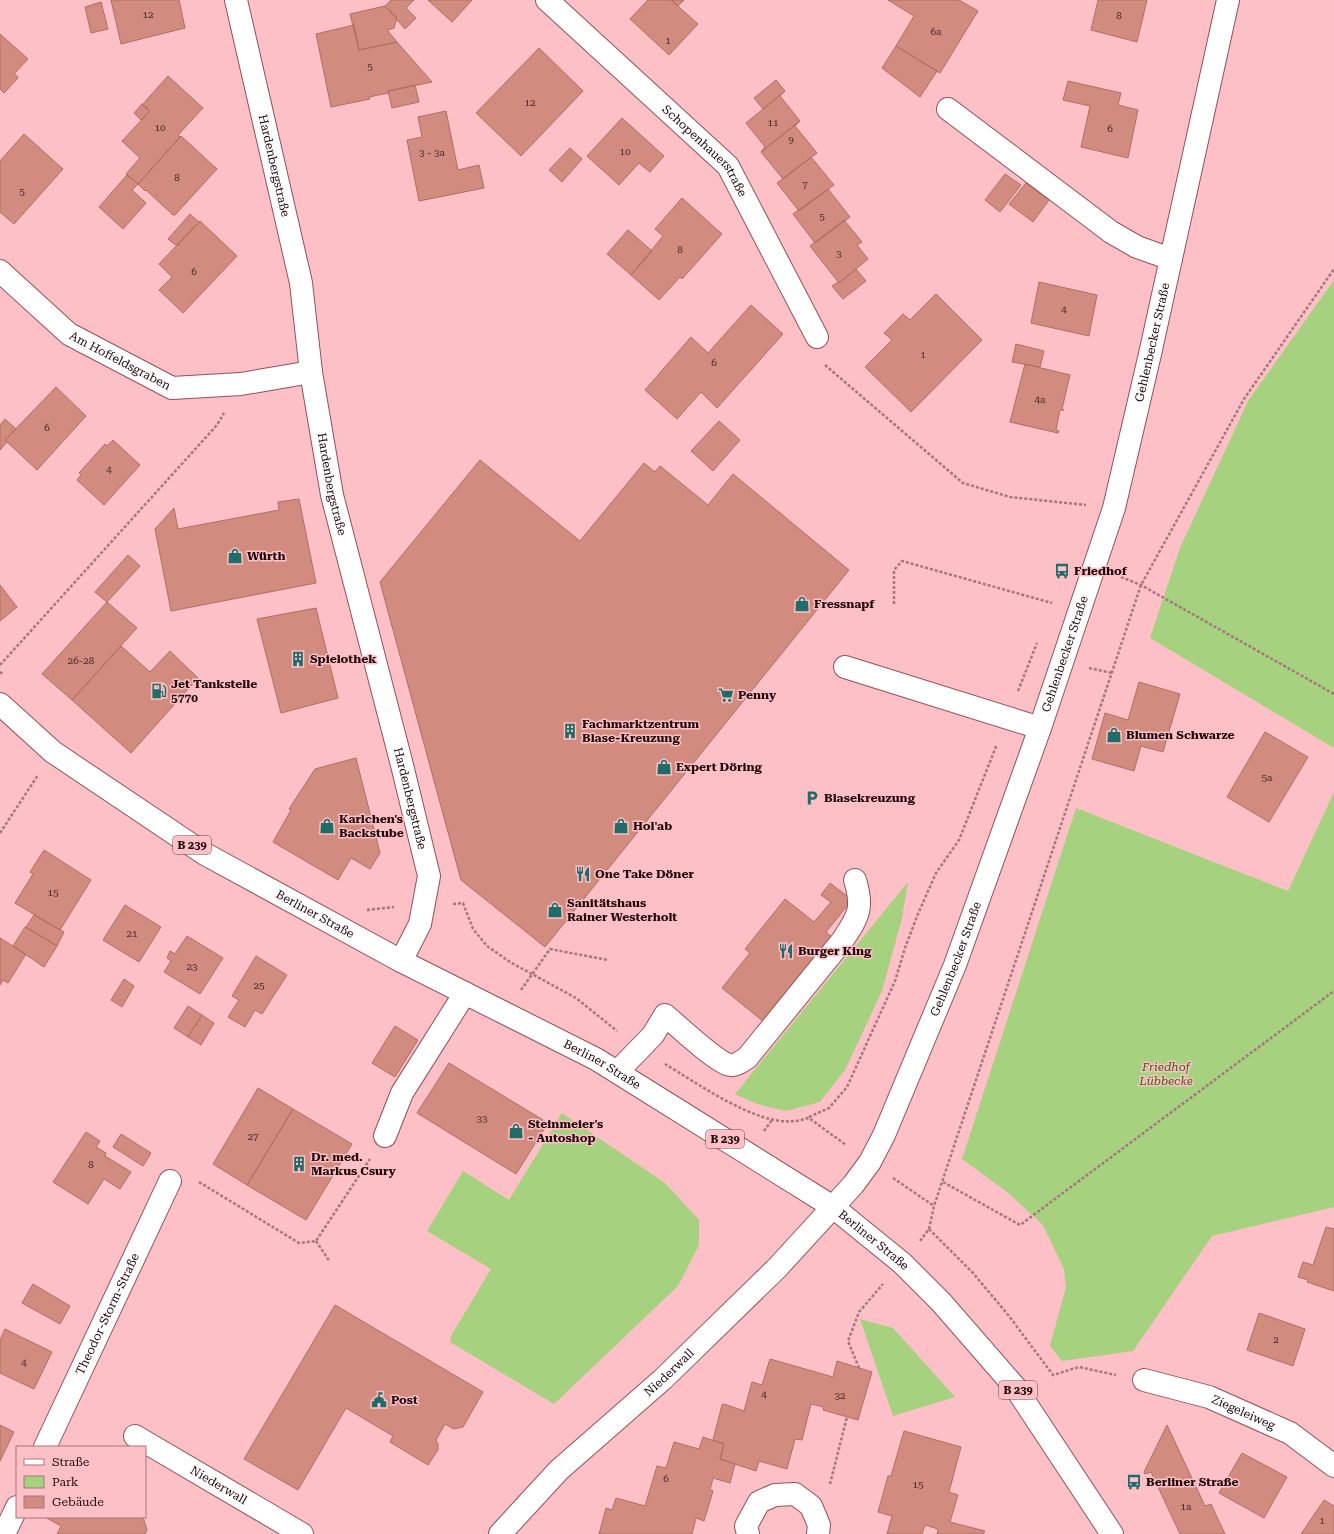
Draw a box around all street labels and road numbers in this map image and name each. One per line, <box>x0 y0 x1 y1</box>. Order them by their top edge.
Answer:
street label: Schopenhauerstraße <box>659 102 750 199</box>
street label: Hardenbergstraße <box>256 113 293 219</box>
street label: Gehlenbecker Straße <box>1132 281 1173 403</box>
street label: Am Hoffeldsgraben <box>67 329 173 393</box>
street label: Hardenbergstraße <box>314 432 349 537</box>
street label: Gehlenbecker Straße <box>1039 594 1091 714</box>
street label: Hardenbergstraße <box>391 746 429 851</box>
road number: B 239 <box>173 836 211 854</box>
street label: Berliner Straße <box>274 887 357 941</box>
street label: Gehlenbecker Straße <box>927 899 984 1018</box>
street label: Berliner Straße <box>561 1037 644 1092</box>
road number: B 239 <box>706 1130 744 1148</box>
street label: Berliner Straße <box>836 1207 912 1273</box>
street label: Theodor-Storm-Straße <box>73 1250 142 1377</box>
street label: Niederwall <box>641 1346 697 1399</box>
road number: B 239 <box>999 1381 1037 1399</box>
street label: Ziegeleiweg <box>1210 1392 1278 1433</box>
street label: Niederwall <box>188 1463 250 1507</box>

